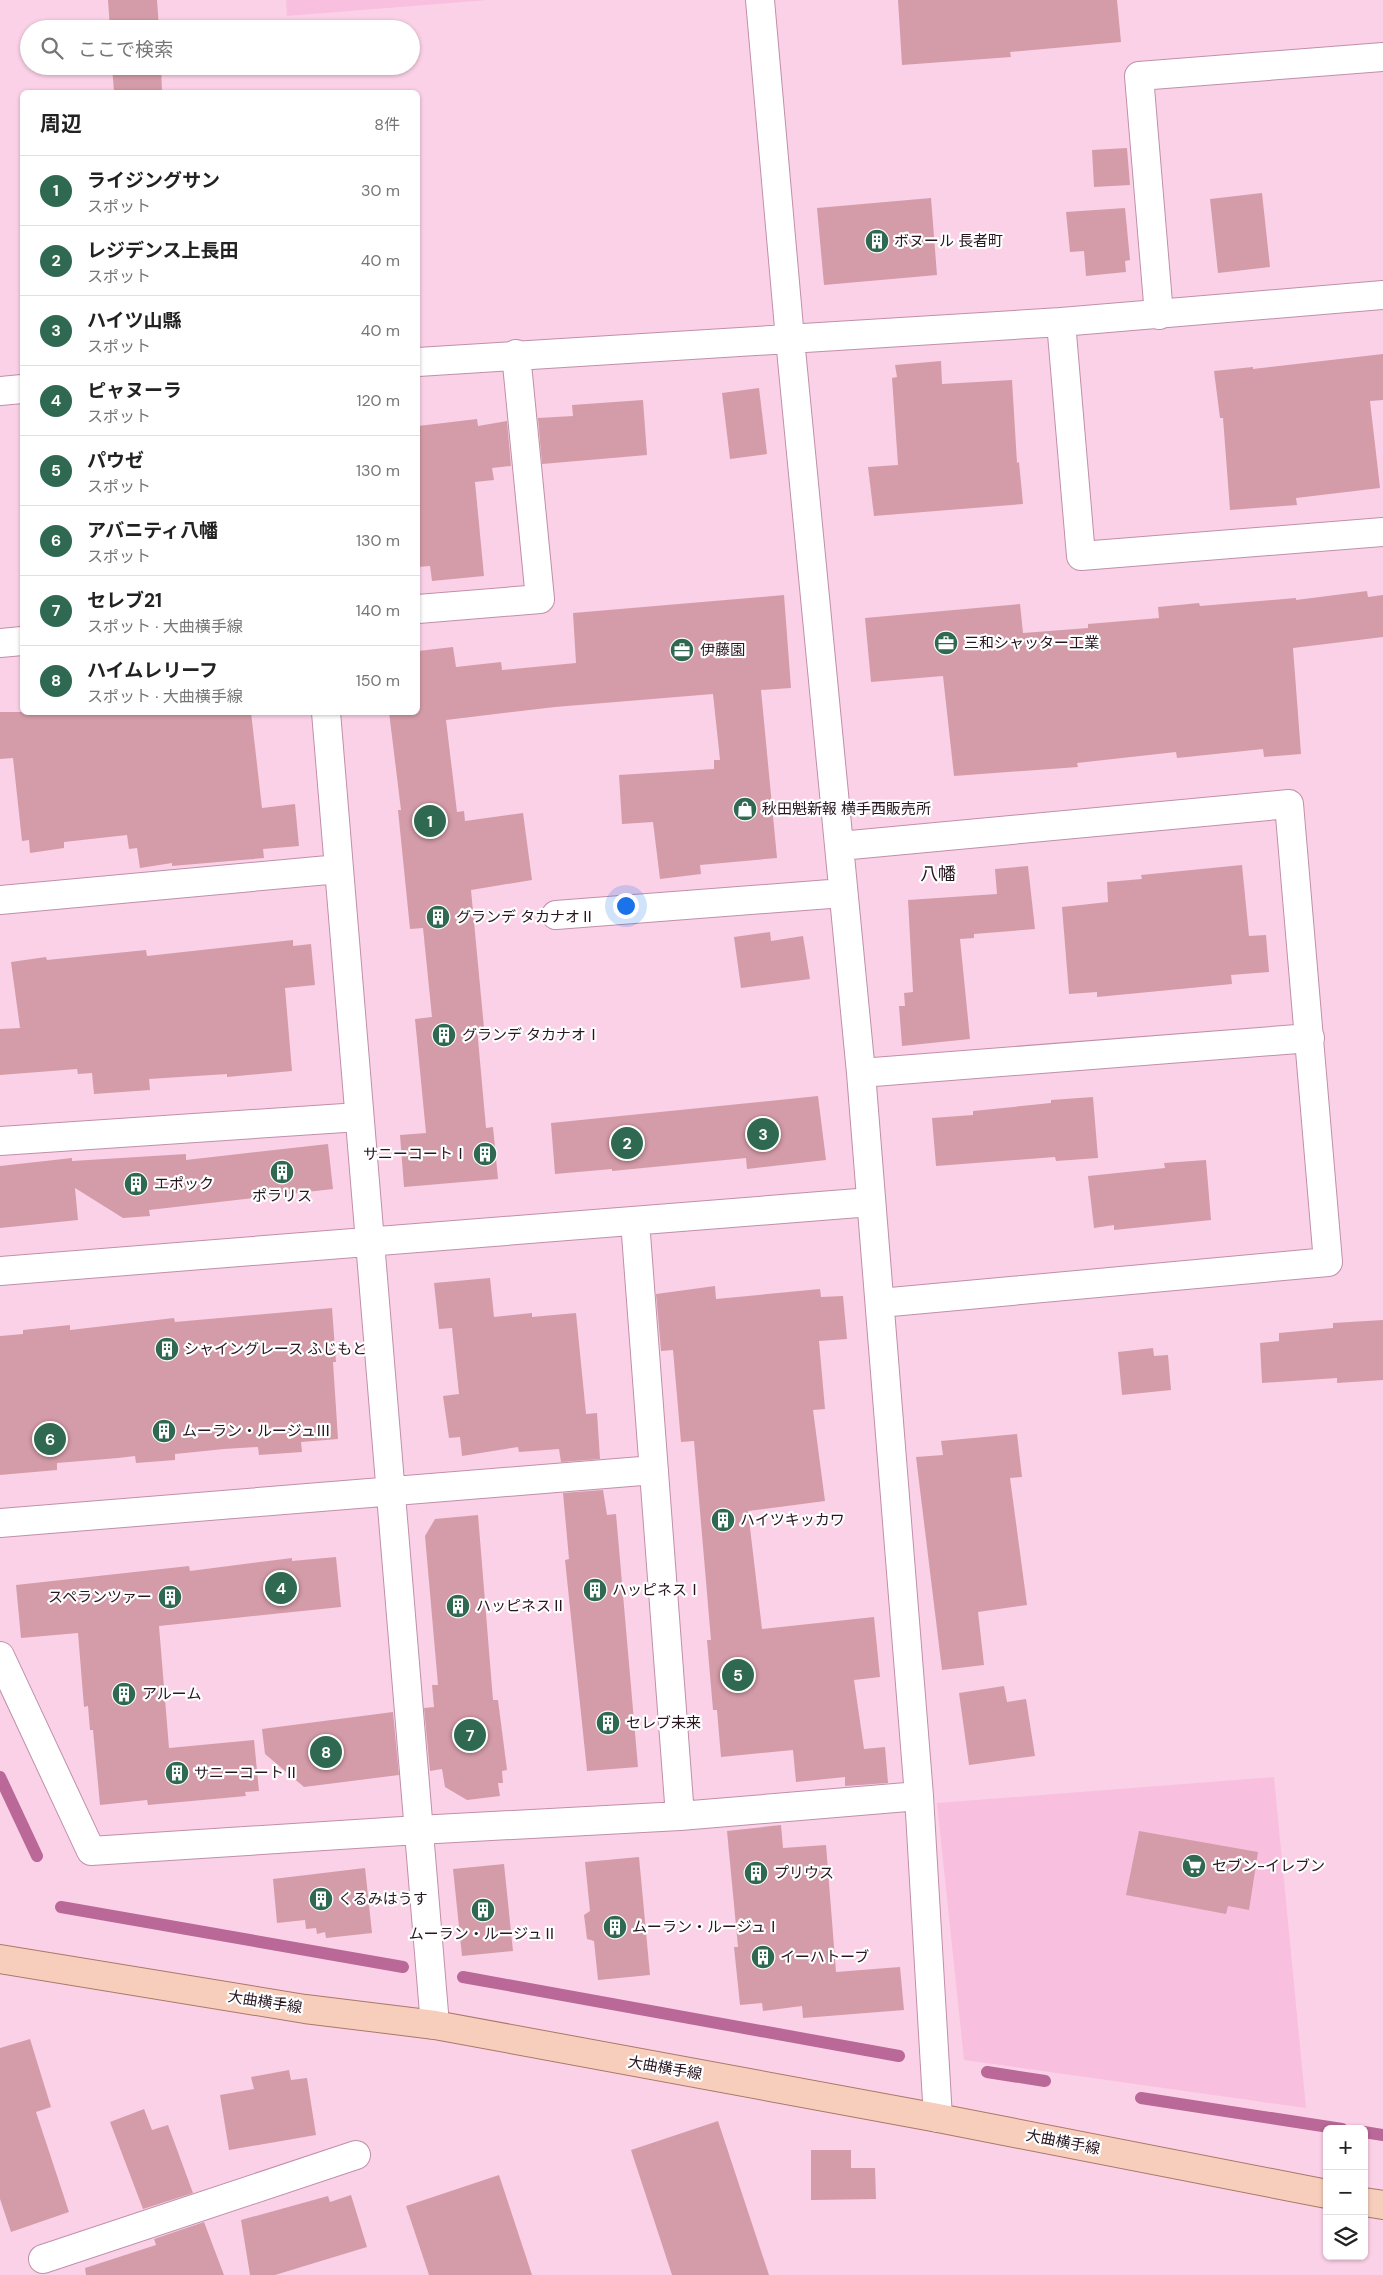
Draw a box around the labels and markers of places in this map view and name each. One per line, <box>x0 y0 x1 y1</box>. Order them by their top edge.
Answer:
building icon: ボヌール 長者町 <box>864 228 890 254</box>
place label: ボヌール 長者町 <box>894 231 1003 251</box>
office icon: 三和シャッター工業 <box>933 630 959 656</box>
place label: 三和シャッター工業 <box>964 633 1099 653</box>
office icon: 伊藤園 <box>669 637 695 663</box>
place label: 伊藤園 <box>700 640 745 660</box>
shop icon: 秋田魁新報 横手西販売所 <box>732 796 758 822</box>
place label: 秋田魁新報 横手西販売所 <box>762 799 931 819</box>
pin: 1 <box>414 802 446 840</box>
building icon: グランデ タカナオⅡ <box>425 904 451 930</box>
place label: グランデ タカナオⅡ <box>456 907 595 927</box>
building icon: グランデ タカナオⅠ <box>431 1022 457 1048</box>
place label: グランデ タカナオⅠ <box>462 1025 601 1045</box>
pin: 3 <box>747 1115 779 1153</box>
pin: 2 <box>611 1124 643 1162</box>
building icon: サニーコートⅠ <box>472 1141 498 1167</box>
place label: サニーコートⅠ <box>363 1144 468 1164</box>
building icon: ポラリス <box>269 1159 295 1185</box>
building icon: エポック <box>123 1171 149 1197</box>
place label: エポック <box>154 1174 214 1194</box>
place label: ポラリス <box>252 1186 312 1206</box>
building icon: シャイングレース ふじもと <box>154 1336 180 1362</box>
place label: シャイングレース ふじもと <box>184 1339 367 1359</box>
building icon: ムーラン・ルージュⅢ <box>151 1418 177 1444</box>
pin: 6 <box>34 1420 66 1458</box>
place label: ムーラン・ルージュⅢ <box>182 1421 331 1441</box>
building icon: ハイツキッカワ <box>710 1507 736 1533</box>
place label: ハイツキッカワ <box>740 1510 845 1530</box>
pin: 4 <box>265 1569 297 1607</box>
building icon: ハッピネスⅠ <box>582 1577 608 1603</box>
place label: ハッピネスⅠ <box>612 1580 702 1600</box>
building icon: スペランツァー <box>157 1584 183 1610</box>
place label: スペランツァー <box>48 1587 152 1607</box>
building icon: ハッピネスⅡ <box>445 1593 471 1619</box>
place label: ハッピネスⅡ <box>476 1596 566 1616</box>
pin: 5 <box>722 1656 754 1694</box>
building icon: アルーム <box>111 1681 137 1707</box>
place label: アルーム <box>142 1684 201 1704</box>
building icon: セレブ未来 <box>595 1710 621 1736</box>
place label: セレブ未来 <box>626 1713 701 1733</box>
pin: 7 <box>454 1716 486 1754</box>
pin: 8 <box>310 1733 342 1771</box>
building icon: サニーコートⅡ <box>164 1760 190 1786</box>
place label: サニーコートⅡ <box>194 1763 299 1783</box>
supermarket icon: セブン-イレブン <box>1181 1853 1207 1879</box>
place label: セブン-イレブン <box>1212 1856 1325 1876</box>
building icon: プリウス <box>743 1860 769 1886</box>
place label: プリウス <box>774 1863 834 1883</box>
building icon: くるみはうす <box>308 1886 334 1912</box>
place label: くるみはうす <box>338 1889 428 1909</box>
building icon: ムーラン・ルージュⅡ <box>470 1897 496 1923</box>
building icon: ムーラン・ルージュⅠ <box>602 1914 628 1940</box>
place label: ムーラン・ルージュⅠ <box>632 1917 781 1937</box>
place label: ムーラン・ルージュⅡ <box>409 1924 557 1944</box>
building icon: イーハトーブ <box>750 1944 776 1970</box>
place label: イーハトーブ <box>780 1947 869 1967</box>

